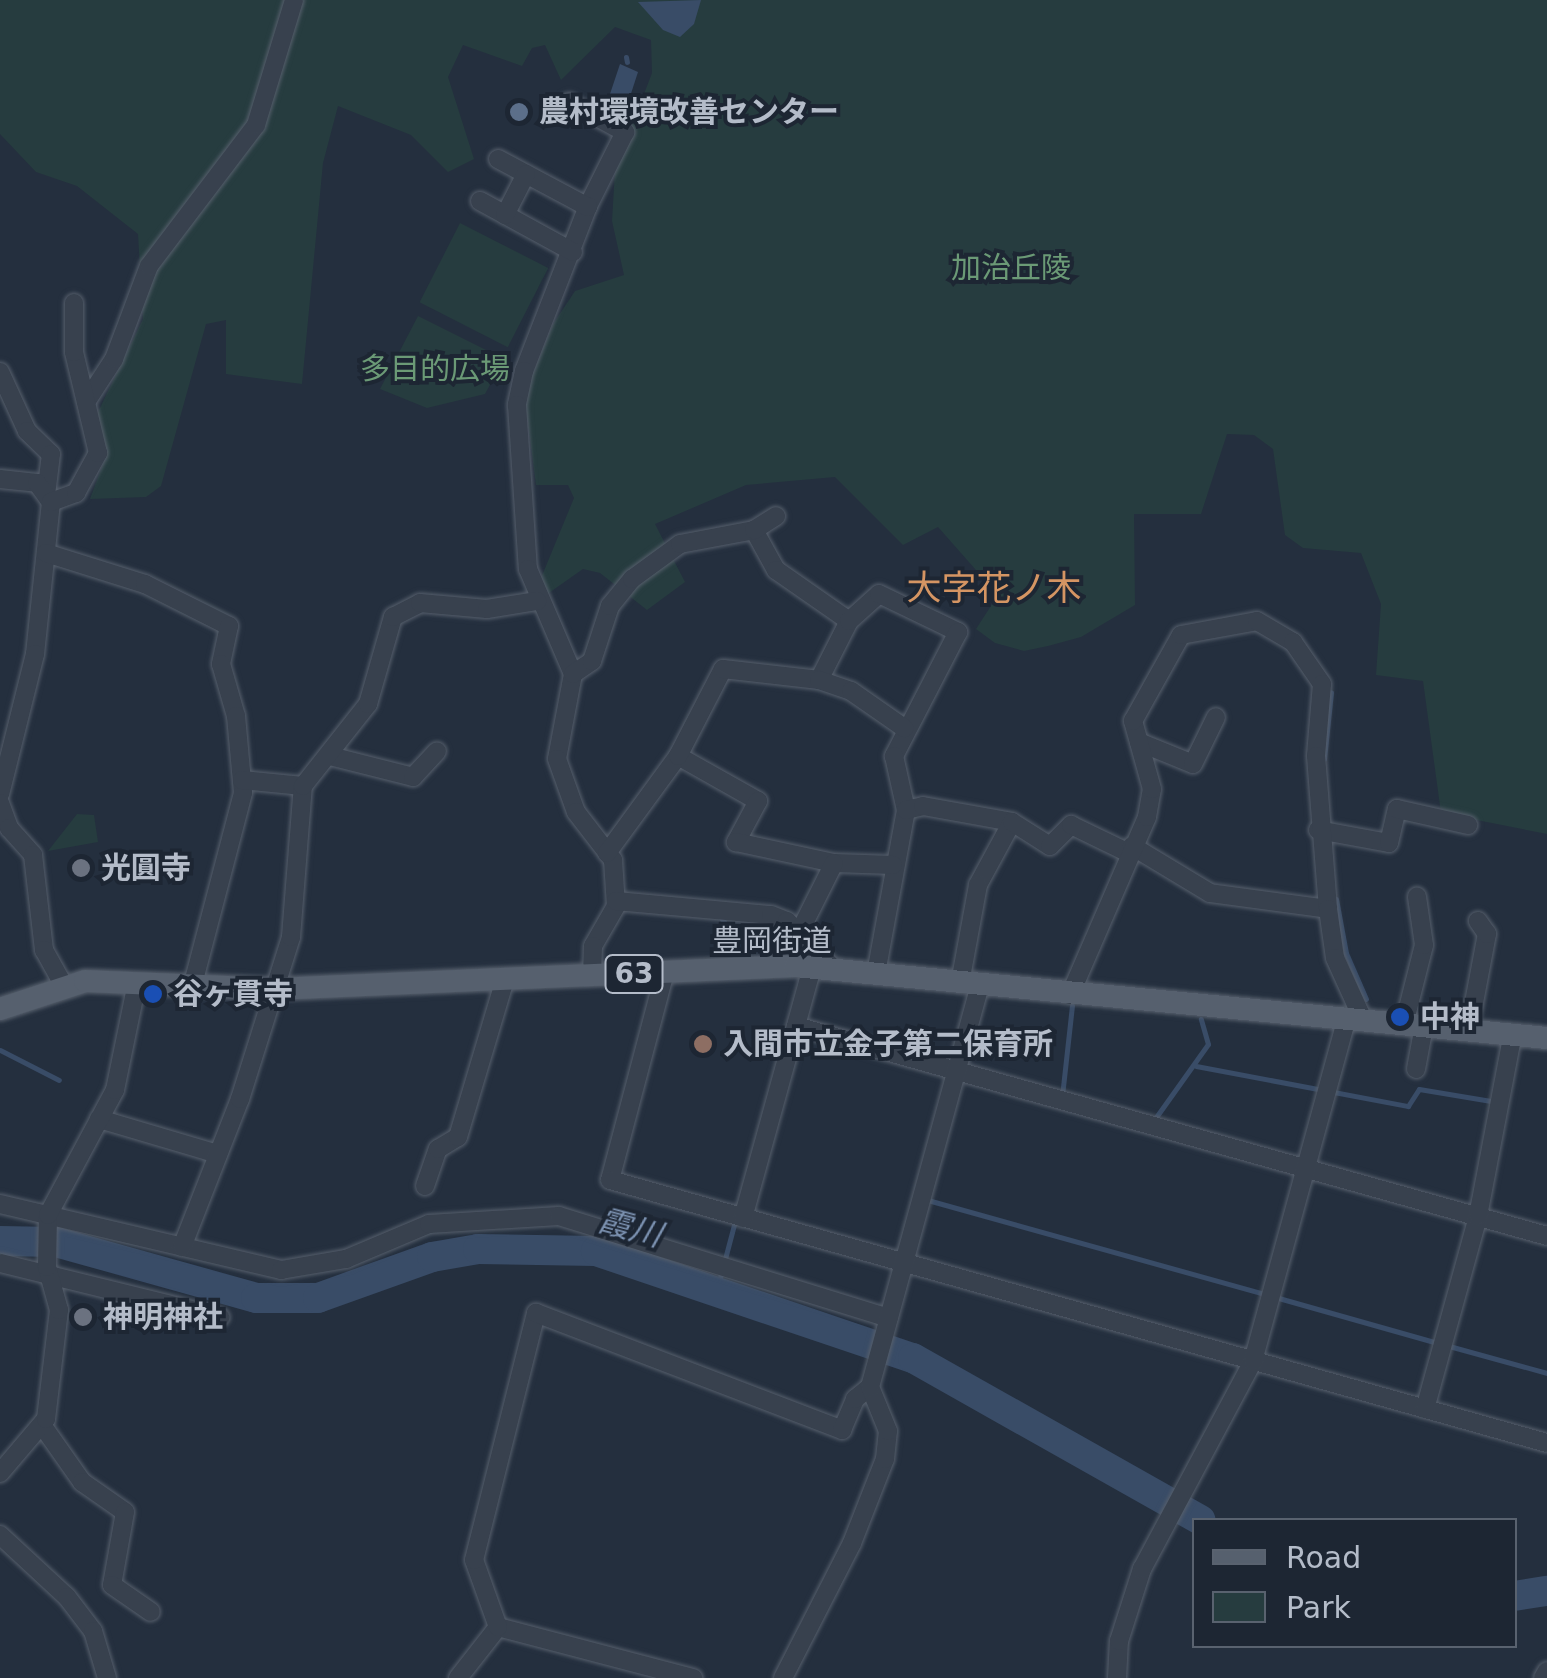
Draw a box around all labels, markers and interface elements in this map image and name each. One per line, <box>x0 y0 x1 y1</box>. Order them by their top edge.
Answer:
place label: 農村環境改善センター <box>539 94 839 130</box>
marker: 農村環境改善センター <box>508 101 530 123</box>
park label: 加治丘陵 <box>951 250 1071 286</box>
park label: 多目的広場 <box>360 351 510 387</box>
district label: 大字花ノ木 <box>907 567 1081 609</box>
place label: 光圓寺 <box>101 850 191 886</box>
marker: 光圓寺 <box>70 857 92 879</box>
street label: 豊岡街道 <box>712 923 832 959</box>
road number: 63 <box>604 951 664 997</box>
place label: 谷ヶ貫寺 <box>173 976 293 1012</box>
marker: 谷ヶ貫寺 <box>142 983 164 1005</box>
place label: 中神 <box>1420 999 1480 1035</box>
marker: 中神 <box>1389 1006 1411 1028</box>
place label: 入間市立金子第二保育所 <box>723 1026 1053 1062</box>
marker: 入間市立金子第二保育所 <box>692 1033 714 1055</box>
water label: 霞川 <box>594 1201 666 1255</box>
place label: 神明神社 <box>103 1299 223 1335</box>
marker: 神明神社 <box>72 1306 94 1328</box>
legend <box>1192 1518 1517 1648</box>
text: Road <box>1286 1540 1361 1575</box>
text: Park <box>1286 1590 1351 1625</box>

